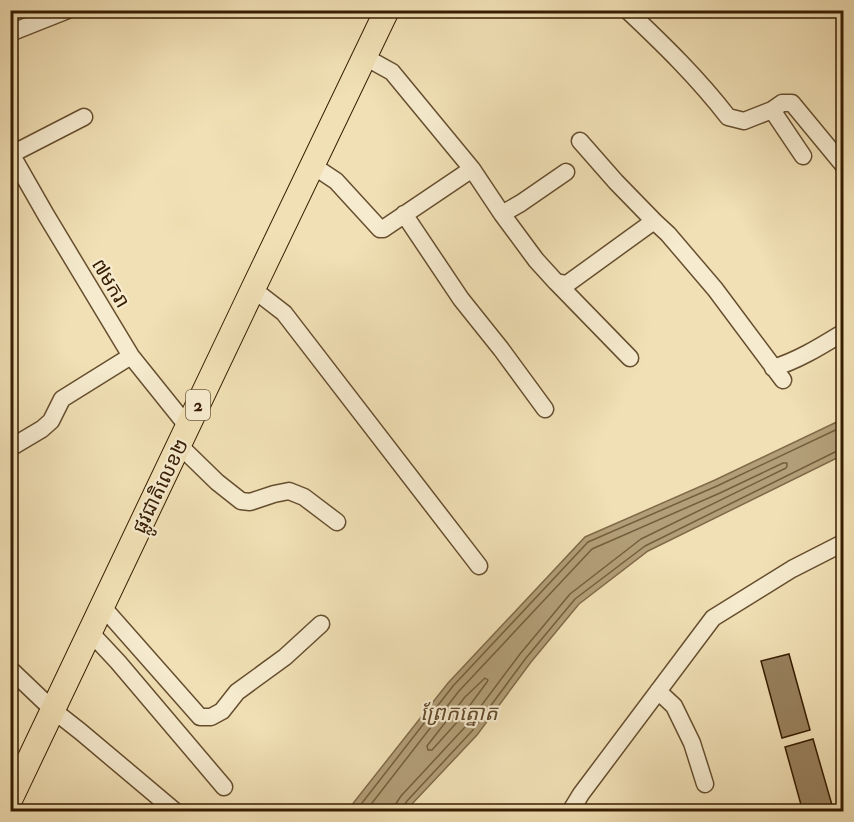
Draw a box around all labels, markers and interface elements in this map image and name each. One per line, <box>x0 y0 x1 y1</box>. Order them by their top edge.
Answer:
street label: ៧មករា <box>86 254 135 313</box>
road number: 2 <box>186 390 210 420</box>
street label: ផ្លូវជាតិលេខ២ <box>127 435 199 540</box>
water label: ព្រែកត្នោត <box>420 700 499 727</box>

